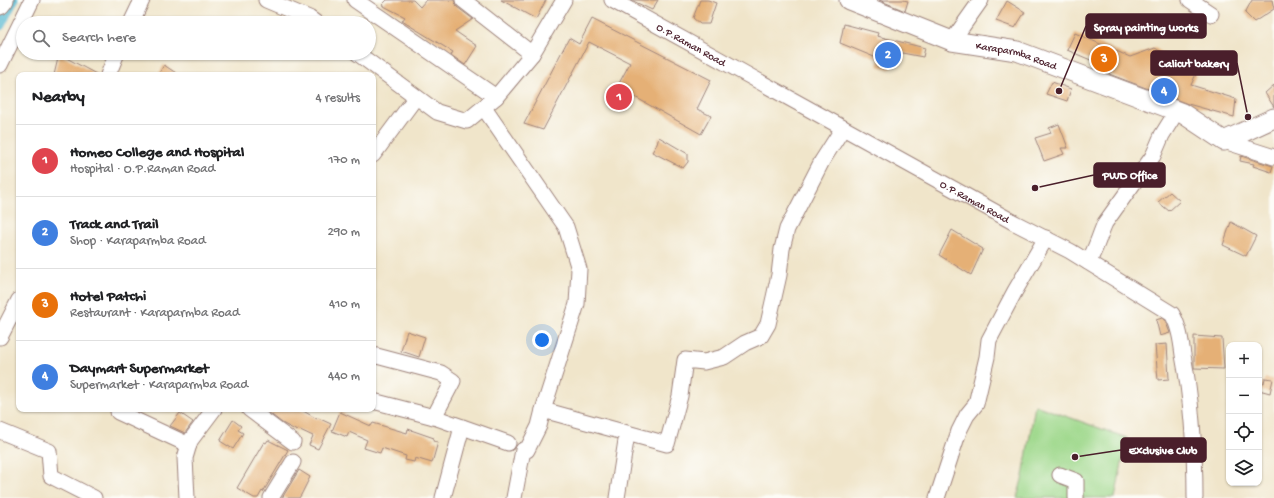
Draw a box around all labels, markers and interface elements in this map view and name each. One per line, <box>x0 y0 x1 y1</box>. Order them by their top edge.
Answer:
callout: Spray painting works <box>1086 14 1206 38</box>
search box <box>16 16 376 60</box>
street label: O.P.Raman Road <box>654 22 729 71</box>
text: Spray painting works <box>1094 22 1199 36</box>
icon: search <box>30 27 52 49</box>
text: Search here <box>62 29 136 47</box>
pin: 2 <box>875 40 901 70</box>
street label: Karaparmba Road <box>975 41 1060 74</box>
pin: 3 <box>1091 44 1117 74</box>
callout: Calicut bakery <box>1151 51 1237 75</box>
text: Calicut bakery <box>1158 58 1229 72</box>
pin: 4 <box>1151 76 1177 106</box>
pin: 1 <box>606 82 632 112</box>
text: Nearby <box>32 88 85 108</box>
text: 4 results <box>316 91 360 106</box>
text: Homeo College and Hospital <box>70 144 244 162</box>
text: 1 <box>42 153 48 168</box>
text: 170 m <box>328 153 360 168</box>
text: Hospital · O.P.Raman Road <box>70 162 215 177</box>
callout: PWD Office <box>1094 163 1165 187</box>
text: PWD Office <box>1102 170 1158 184</box>
street label: O.P.Raman Road <box>937 179 1012 227</box>
text: Track and Trail <box>70 216 159 234</box>
text: 2 <box>42 225 48 240</box>
text: 290 m <box>327 225 360 240</box>
text: Shop · Karaparmba Road <box>70 234 206 249</box>
text: Hotel Patchi <box>70 288 146 306</box>
text: 3 <box>42 297 48 312</box>
text: 410 m <box>329 297 360 312</box>
text: Restaurant · Karaparmba Road <box>70 306 240 321</box>
your location <box>532 330 552 350</box>
map controls <box>1226 342 1262 486</box>
button: + <box>1226 342 1262 378</box>
text: Daymart Supermarket <box>70 360 209 378</box>
text: 4 <box>42 369 48 384</box>
text: 440 m <box>328 369 360 384</box>
text: Supermarket · Karaparmba Road <box>70 378 248 393</box>
button: − <box>1226 378 1262 414</box>
button: locate <box>1226 414 1262 450</box>
callout: Exclusive Club <box>1121 438 1206 462</box>
text: Exclusive Club <box>1128 445 1198 459</box>
button: layers <box>1226 450 1262 486</box>

